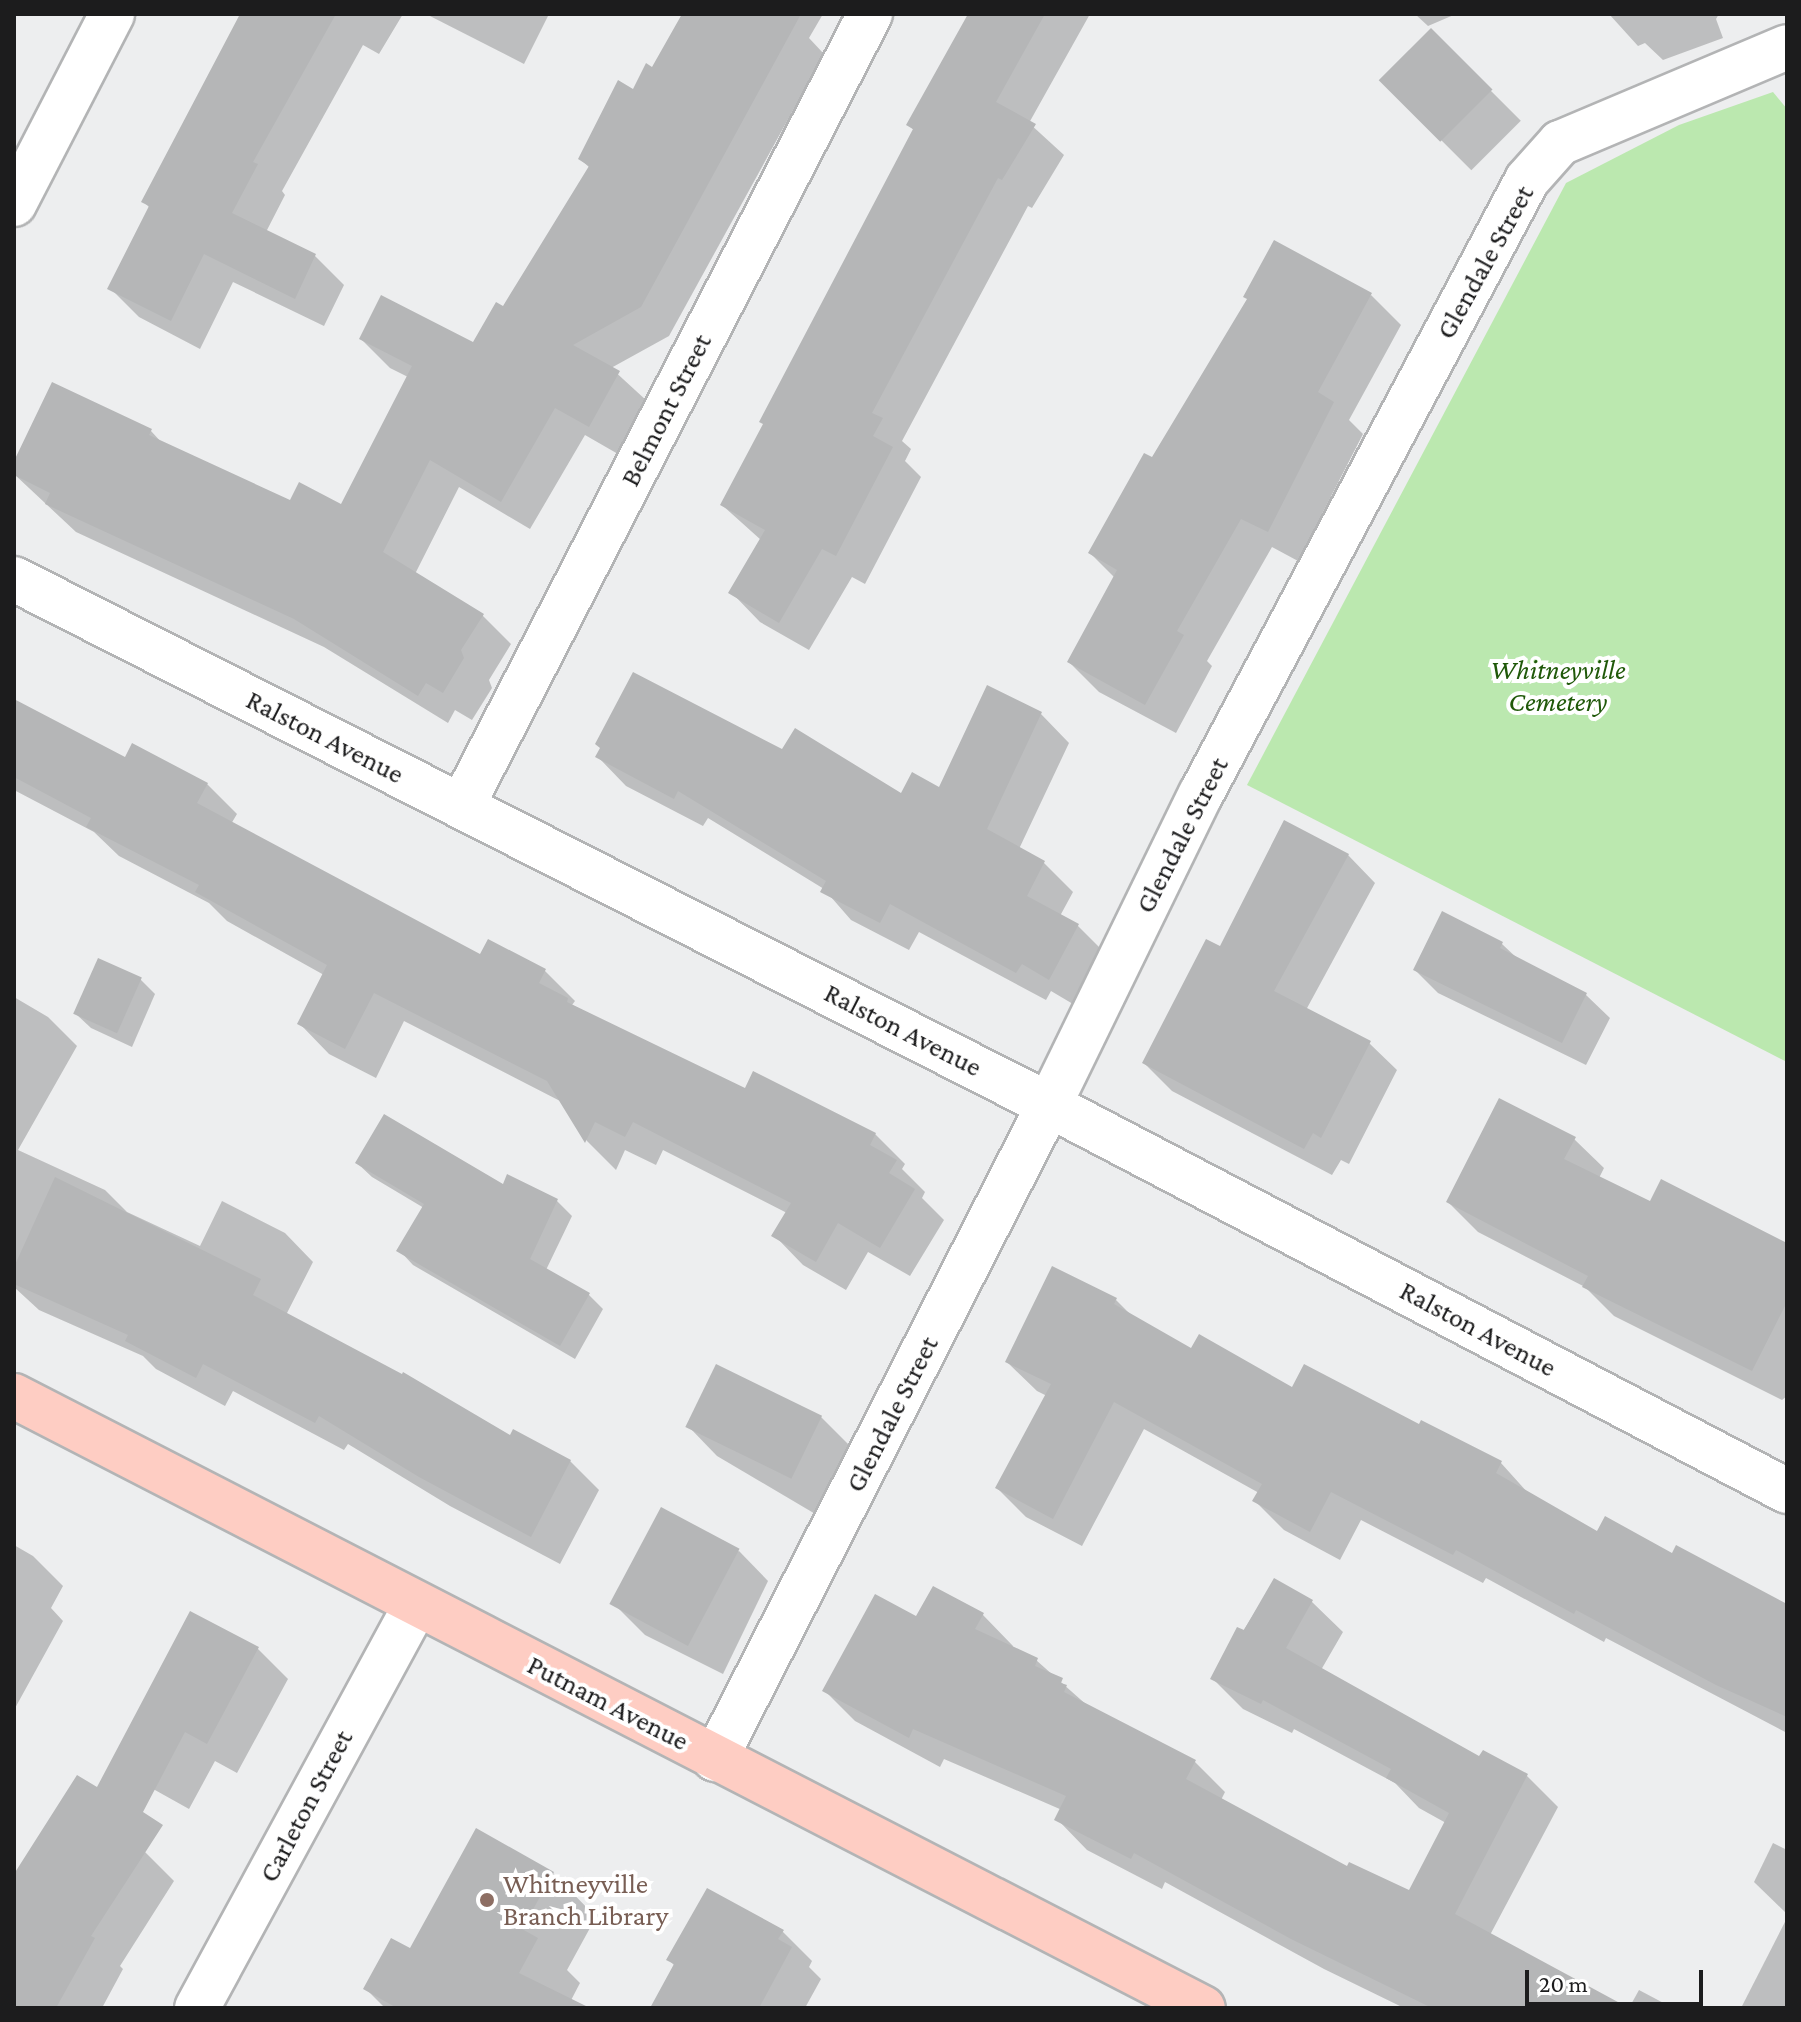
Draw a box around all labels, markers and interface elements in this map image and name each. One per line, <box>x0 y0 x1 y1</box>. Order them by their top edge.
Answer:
street label: Glendale Street <box>1429 179 1541 345</box>
street label: Belmont Street <box>613 328 719 492</box>
park label: Whitneyville Cemetery <box>1490 653 1626 719</box>
street label: Ralston Avenue <box>241 683 409 791</box>
street label: Glendale Street <box>1128 751 1236 919</box>
street label: Ralston Avenue <box>819 976 987 1084</box>
street label: Ralston Avenue <box>1394 1274 1562 1384</box>
street label: Glendale Street <box>838 1330 946 1498</box>
street label: Putnam Avenue <box>522 1648 694 1758</box>
street label: Carleton Street <box>252 1724 360 1888</box>
place label: Whitneyville Branch Library <box>503 1867 668 1933</box>
marker: Whitneyville Branch Library <box>478 1891 496 1909</box>
scale bar <box>1529 1954 1707 2004</box>
text: 20 m <box>1539 1970 1588 1997</box>

